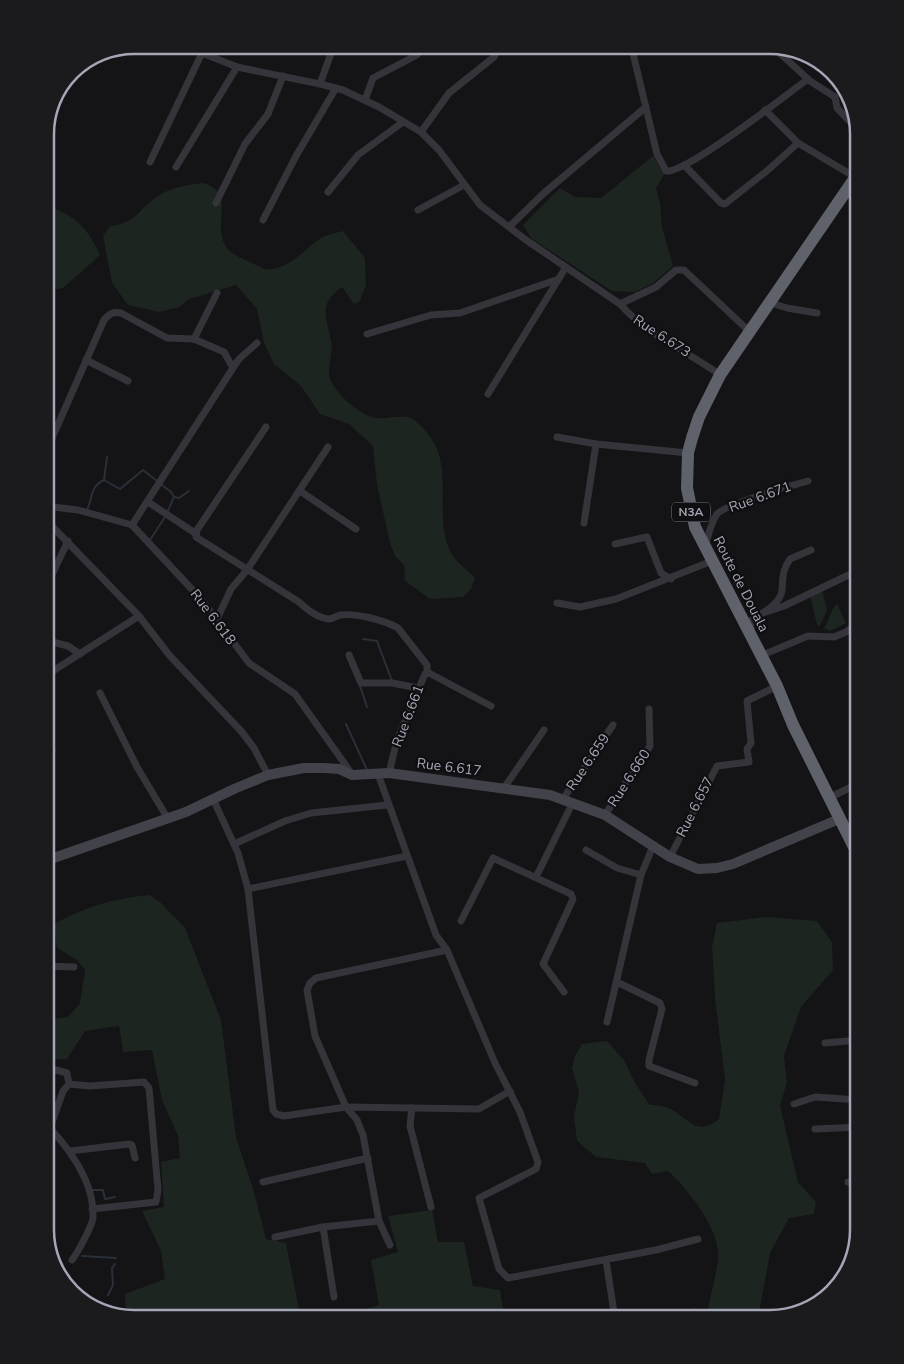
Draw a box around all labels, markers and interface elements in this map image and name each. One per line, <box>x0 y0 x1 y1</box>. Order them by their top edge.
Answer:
street label: Rue 6.673 <box>630 310 694 362</box>
street label: Rue 6.671 <box>726 477 794 517</box>
road number: N3A <box>672 502 710 522</box>
street label: Route de Douala <box>709 533 773 635</box>
street label: Rue 6.618 <box>186 585 240 649</box>
street label: Rue 6.661 <box>387 682 429 750</box>
street label: Rue 6.659 <box>562 730 614 794</box>
street label: Rue 6.660 <box>603 746 655 810</box>
street label: Rue 6.617 <box>416 754 482 780</box>
street label: Rue 6.657 <box>672 774 718 840</box>

